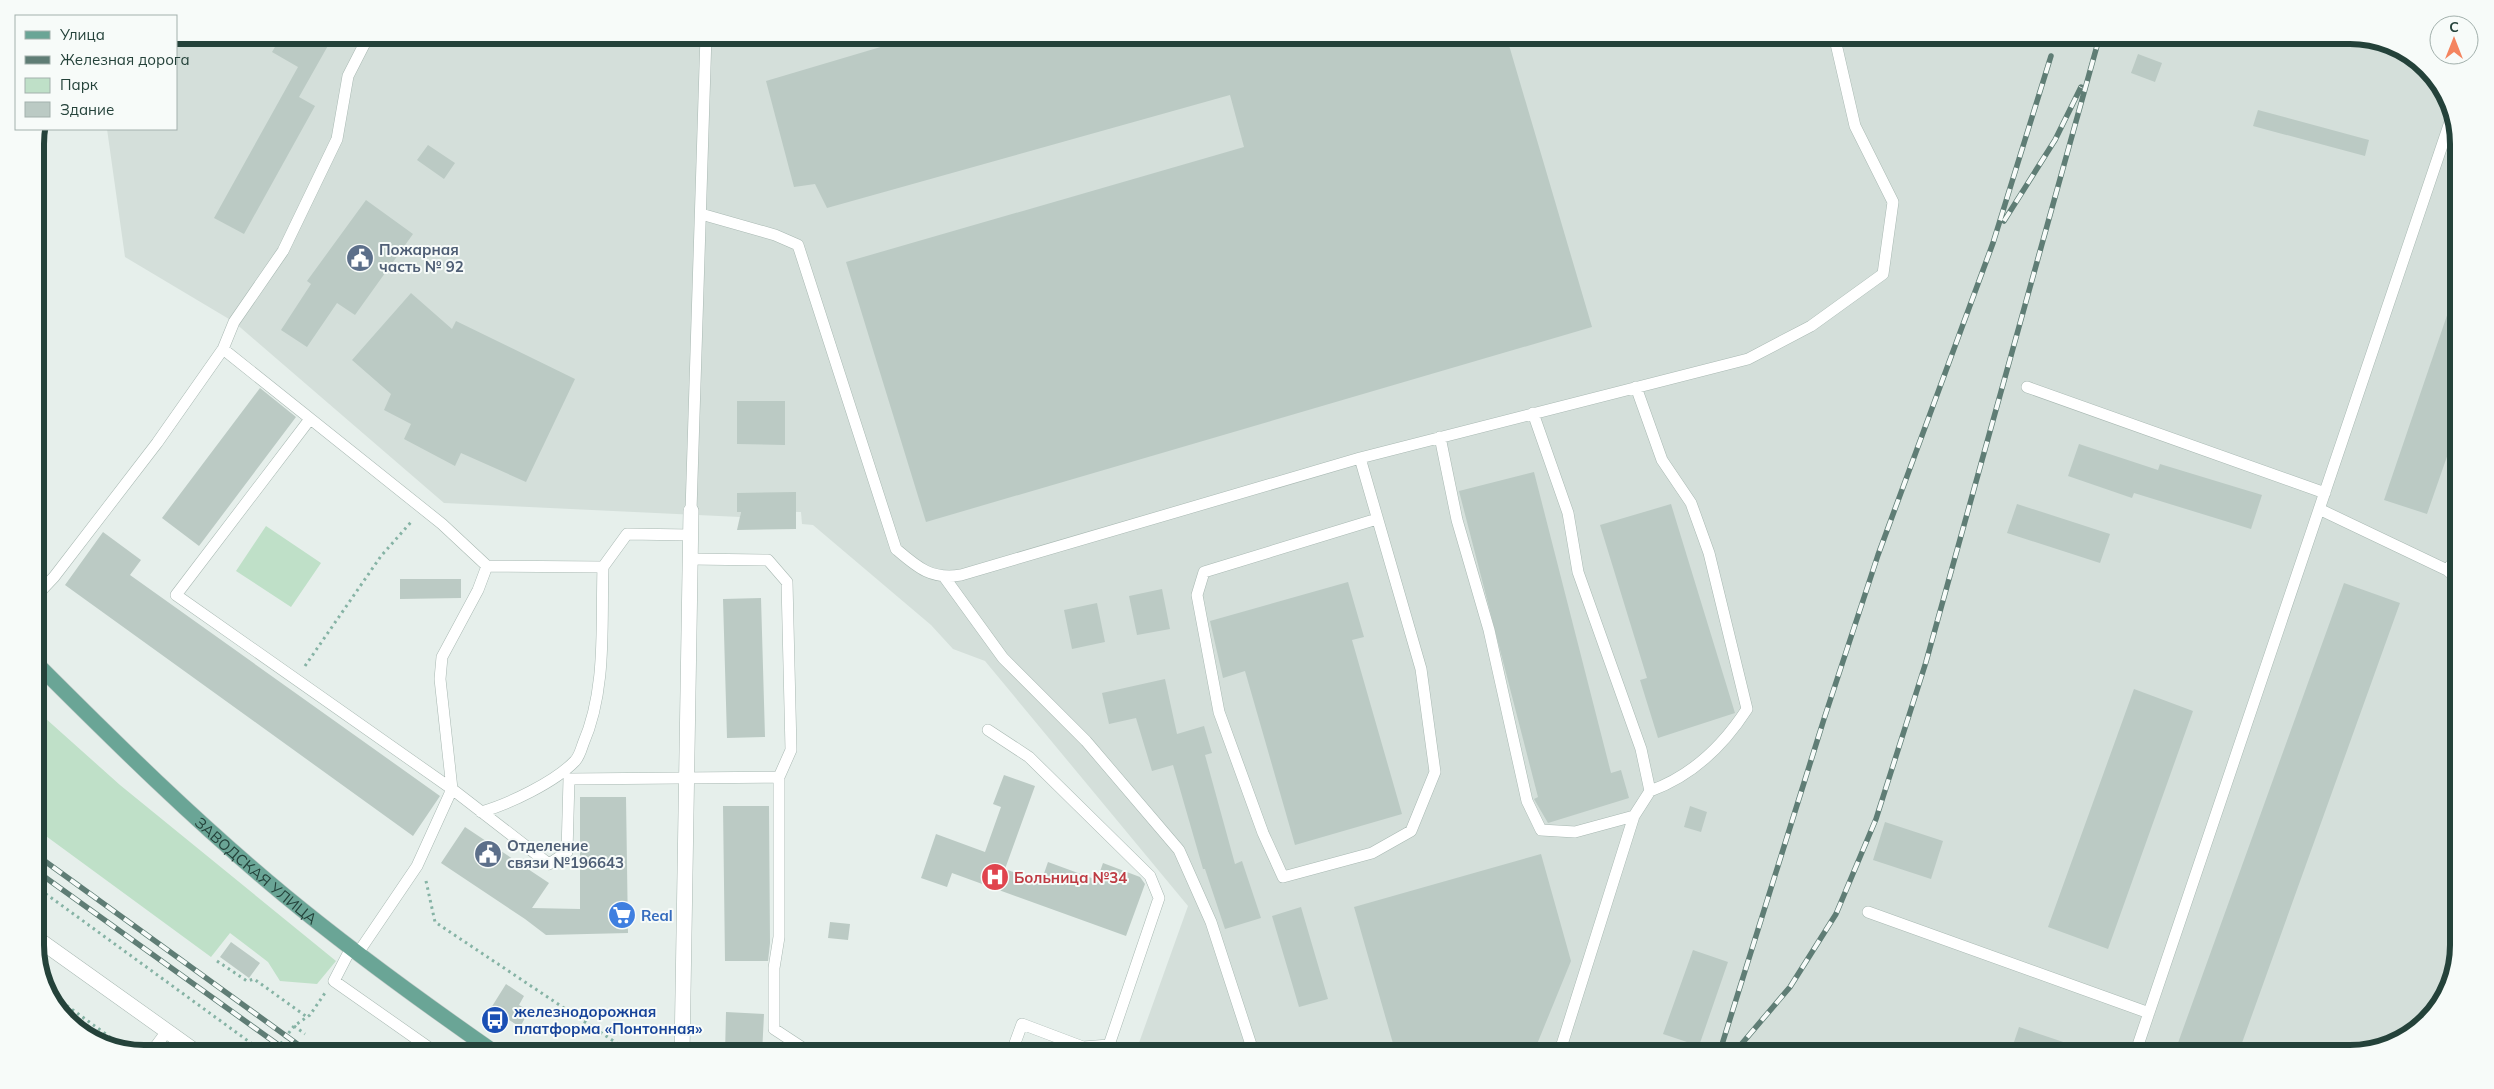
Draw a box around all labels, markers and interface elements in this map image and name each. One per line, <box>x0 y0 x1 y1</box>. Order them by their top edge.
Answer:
legend <box>15 15 178 130</box>
north arrow <box>2429 15 2479 65</box>
text: С <box>2449 18 2459 36</box>
text: Улица <box>59 25 105 44</box>
text: Железная дорога <box>60 50 190 69</box>
text: Парк <box>60 75 99 94</box>
text: Здание <box>60 100 114 119</box>
place label: Пожарная часть № 92 <box>379 240 464 276</box>
public building icon: Пожарная часть № 92 <box>345 243 375 273</box>
street label: ЗАВОДСКАЯ УЛИЦА <box>191 813 321 928</box>
place label: Отделение связи №196643 <box>507 836 624 872</box>
public building icon: Отделение связи №196643 <box>473 839 503 869</box>
hospital icon: Больница №34 <box>980 862 1010 892</box>
place label: Больница №34 <box>1014 868 1127 887</box>
supermarket icon: Real <box>607 900 637 930</box>
place label: Real <box>641 906 673 925</box>
place label: железнодорожная платформа «Понтонная» <box>513 1002 703 1038</box>
bus stop icon: железнодорожная платформа «Понтонная» <box>480 1005 510 1035</box>

